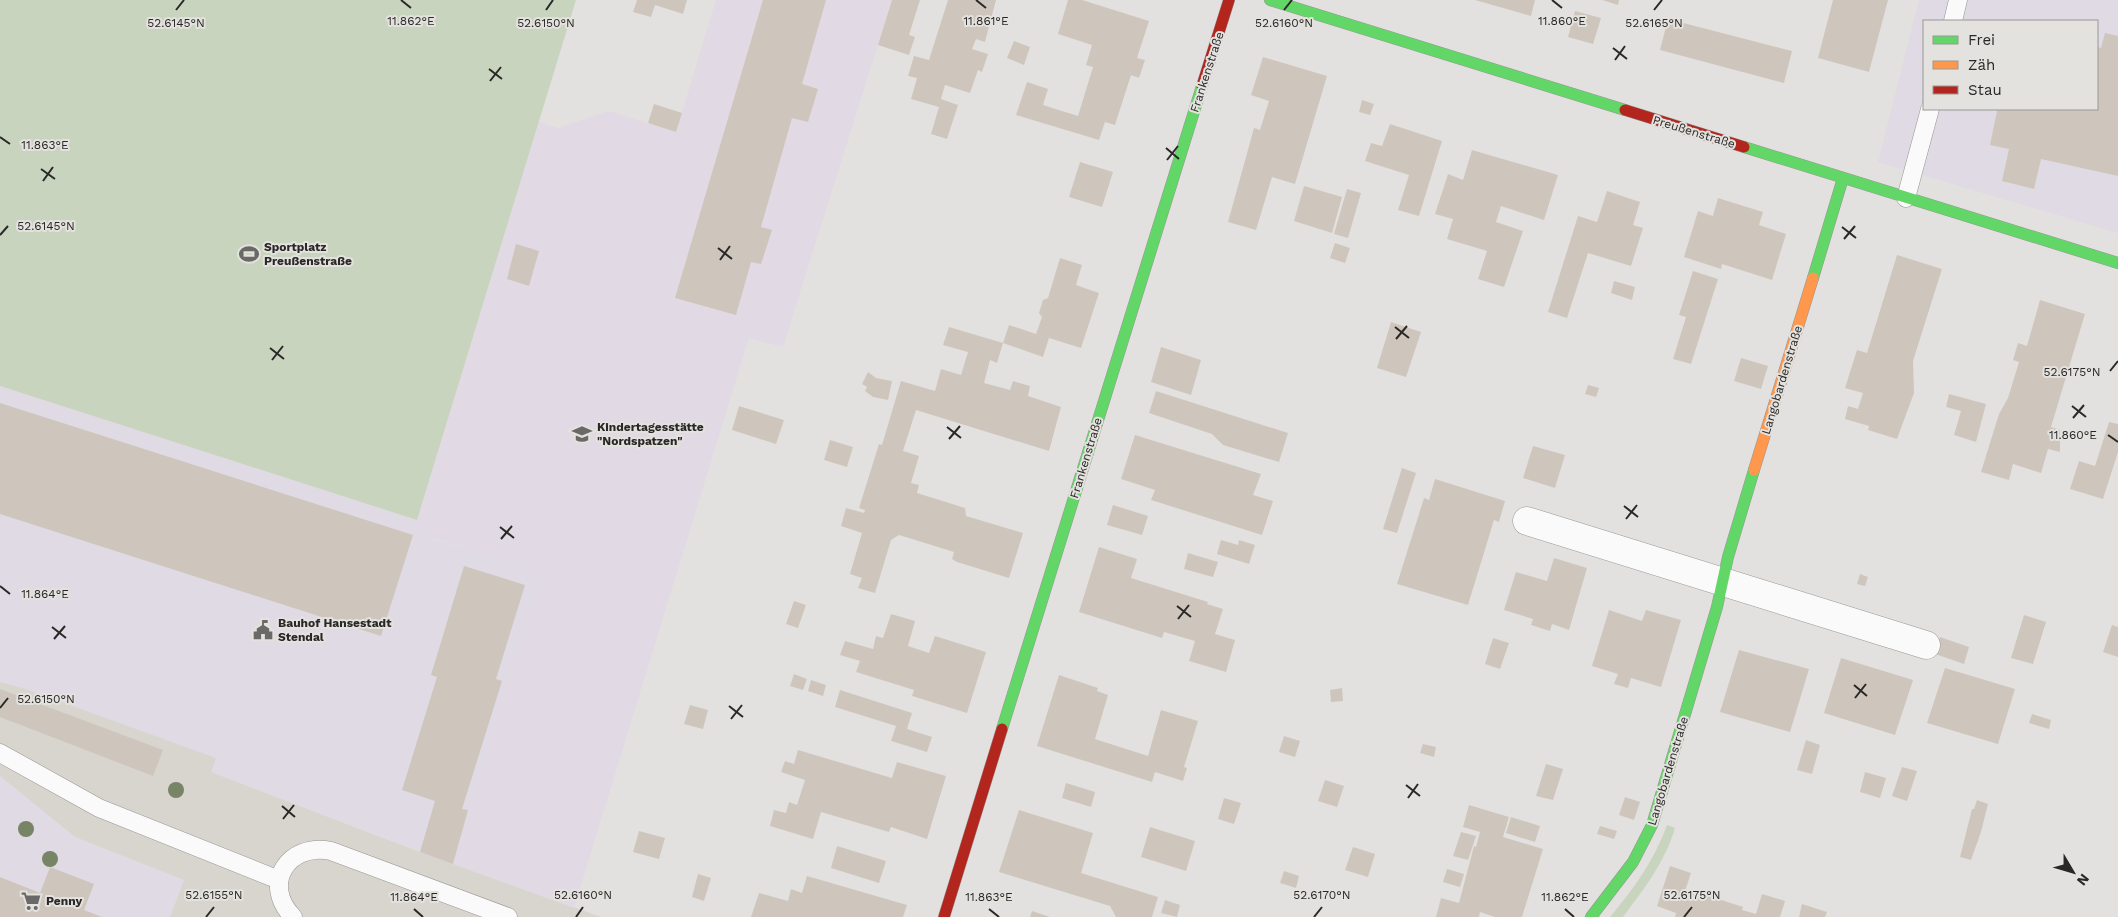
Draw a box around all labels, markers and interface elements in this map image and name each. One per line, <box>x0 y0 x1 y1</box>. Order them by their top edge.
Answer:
text: 11.862°E <box>387 14 435 28</box>
text: 11.861°E <box>963 14 1009 28</box>
text: 11.860°E <box>1538 14 1586 28</box>
text: 52.6145°N <box>147 16 205 30</box>
text: 52.6150°N <box>517 16 575 30</box>
text: 52.6160°N <box>1255 16 1313 30</box>
text: 52.6165°N <box>1625 16 1683 30</box>
legend <box>1923 20 2098 110</box>
street label: Frankenstraße <box>1187 30 1227 114</box>
text: Frei <box>1968 31 1995 49</box>
text: Zäh <box>1968 56 1995 74</box>
text: Stau <box>1968 81 2002 99</box>
street label: Preußenstraße <box>1651 113 1737 151</box>
text: 11.863°E <box>21 138 69 152</box>
text: 52.6145°N <box>17 219 75 233</box>
place label: Sportplatz Preußenstraße <box>264 240 352 268</box>
sports icon: Sportplatz Preußenstraße <box>238 243 260 265</box>
street label: Langobardenstraße <box>1759 324 1805 436</box>
text: 52.6175°N <box>2043 365 2101 379</box>
street label: Frankenstraße <box>1067 416 1105 500</box>
place label: Kindertagesstätte "Nordspatzen" <box>597 420 704 448</box>
school or university icon: Kindertagesstätte "Nordspatzen" <box>571 423 593 445</box>
text: 11.860°E <box>2049 428 2097 442</box>
text: 11.864°E <box>21 587 69 601</box>
place label: Bauhof Hansestadt Stendal <box>278 616 392 644</box>
public building icon: Bauhof Hansestadt Stendal <box>252 619 274 641</box>
text: 52.6150°N <box>17 692 75 706</box>
street label: Langobardenstraße <box>1645 715 1691 827</box>
north arrow <box>2048 847 2098 897</box>
text: N <box>2074 871 2093 889</box>
text: 52.6155°N <box>185 888 243 902</box>
text: 52.6160°N <box>554 888 612 902</box>
text: 52.6170°N <box>1293 888 1351 902</box>
text: 52.6175°N <box>1663 888 1721 902</box>
supermarket icon: Penny <box>20 890 42 912</box>
text: 11.864°E <box>390 890 438 904</box>
text: 11.863°E <box>965 890 1013 904</box>
text: 11.862°E <box>1541 890 1589 904</box>
place label: Penny <box>46 894 82 908</box>

